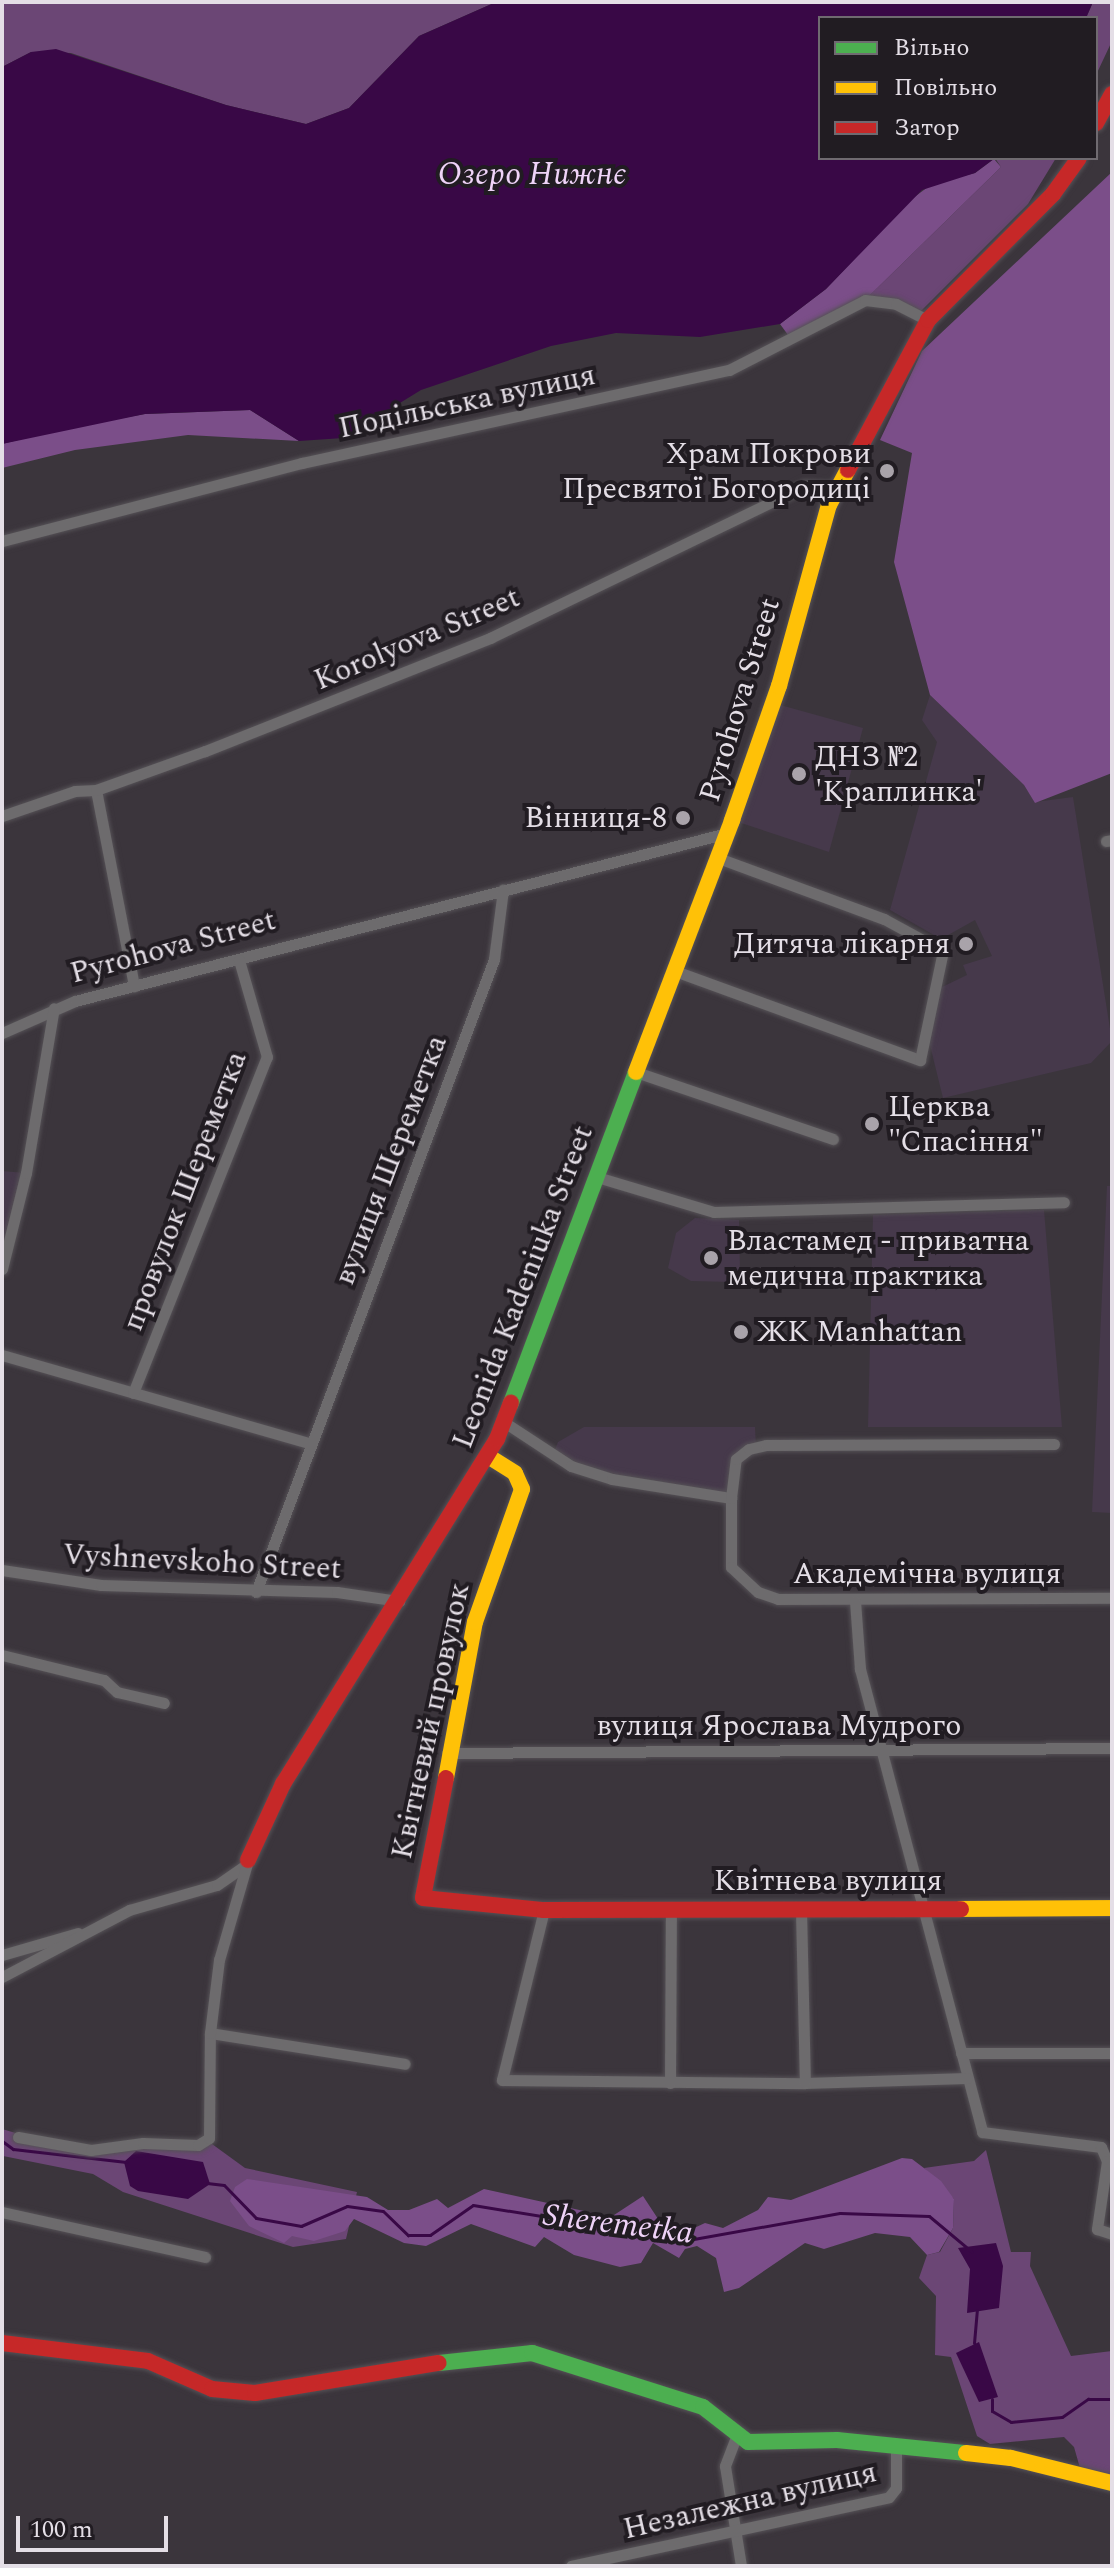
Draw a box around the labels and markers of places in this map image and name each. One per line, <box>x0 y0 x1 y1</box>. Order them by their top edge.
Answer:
place label: Храм Покрови Пресвятої Богородиці <box>562 436 871 506</box>
marker: Храм Покрови Пресвятої Богородиці <box>878 462 896 480</box>
place label: ДНЗ №2 'Краплинка' <box>815 739 983 810</box>
marker: ДНЗ №2 'Краплинка' <box>790 765 808 783</box>
place label: Вінниця-8 <box>524 800 667 836</box>
marker: Вінниця-8 <box>674 809 692 827</box>
place label: Дитяча лікарня <box>734 926 950 962</box>
marker: Дитяча лікарня <box>957 935 975 953</box>
place label: Церква "Спасіння" <box>888 1089 1043 1160</box>
marker: Церква "Спасіння" <box>863 1115 881 1133</box>
place label: Властамед - приватна медична практика <box>727 1223 1029 1294</box>
marker: Властамед - приватна медична практика <box>702 1249 720 1267</box>
place label: ЖК Manhattan <box>757 1314 963 1350</box>
marker: ЖК Manhattan <box>732 1323 750 1341</box>

